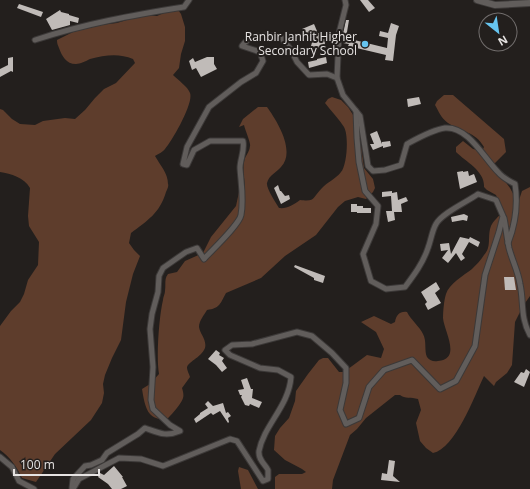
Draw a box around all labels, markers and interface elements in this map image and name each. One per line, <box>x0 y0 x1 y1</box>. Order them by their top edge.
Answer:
north arrow <box>478 12 518 52</box>
place label: Ranbir Janhit Higher Secondary School <box>245 28 357 59</box>
text: N <box>496 32 511 50</box>
marker: Ranbir Janhit Higher Secondary School <box>360 39 370 49</box>
scale bar <box>14 451 99 477</box>
text: 100 m <box>20 456 55 473</box>

